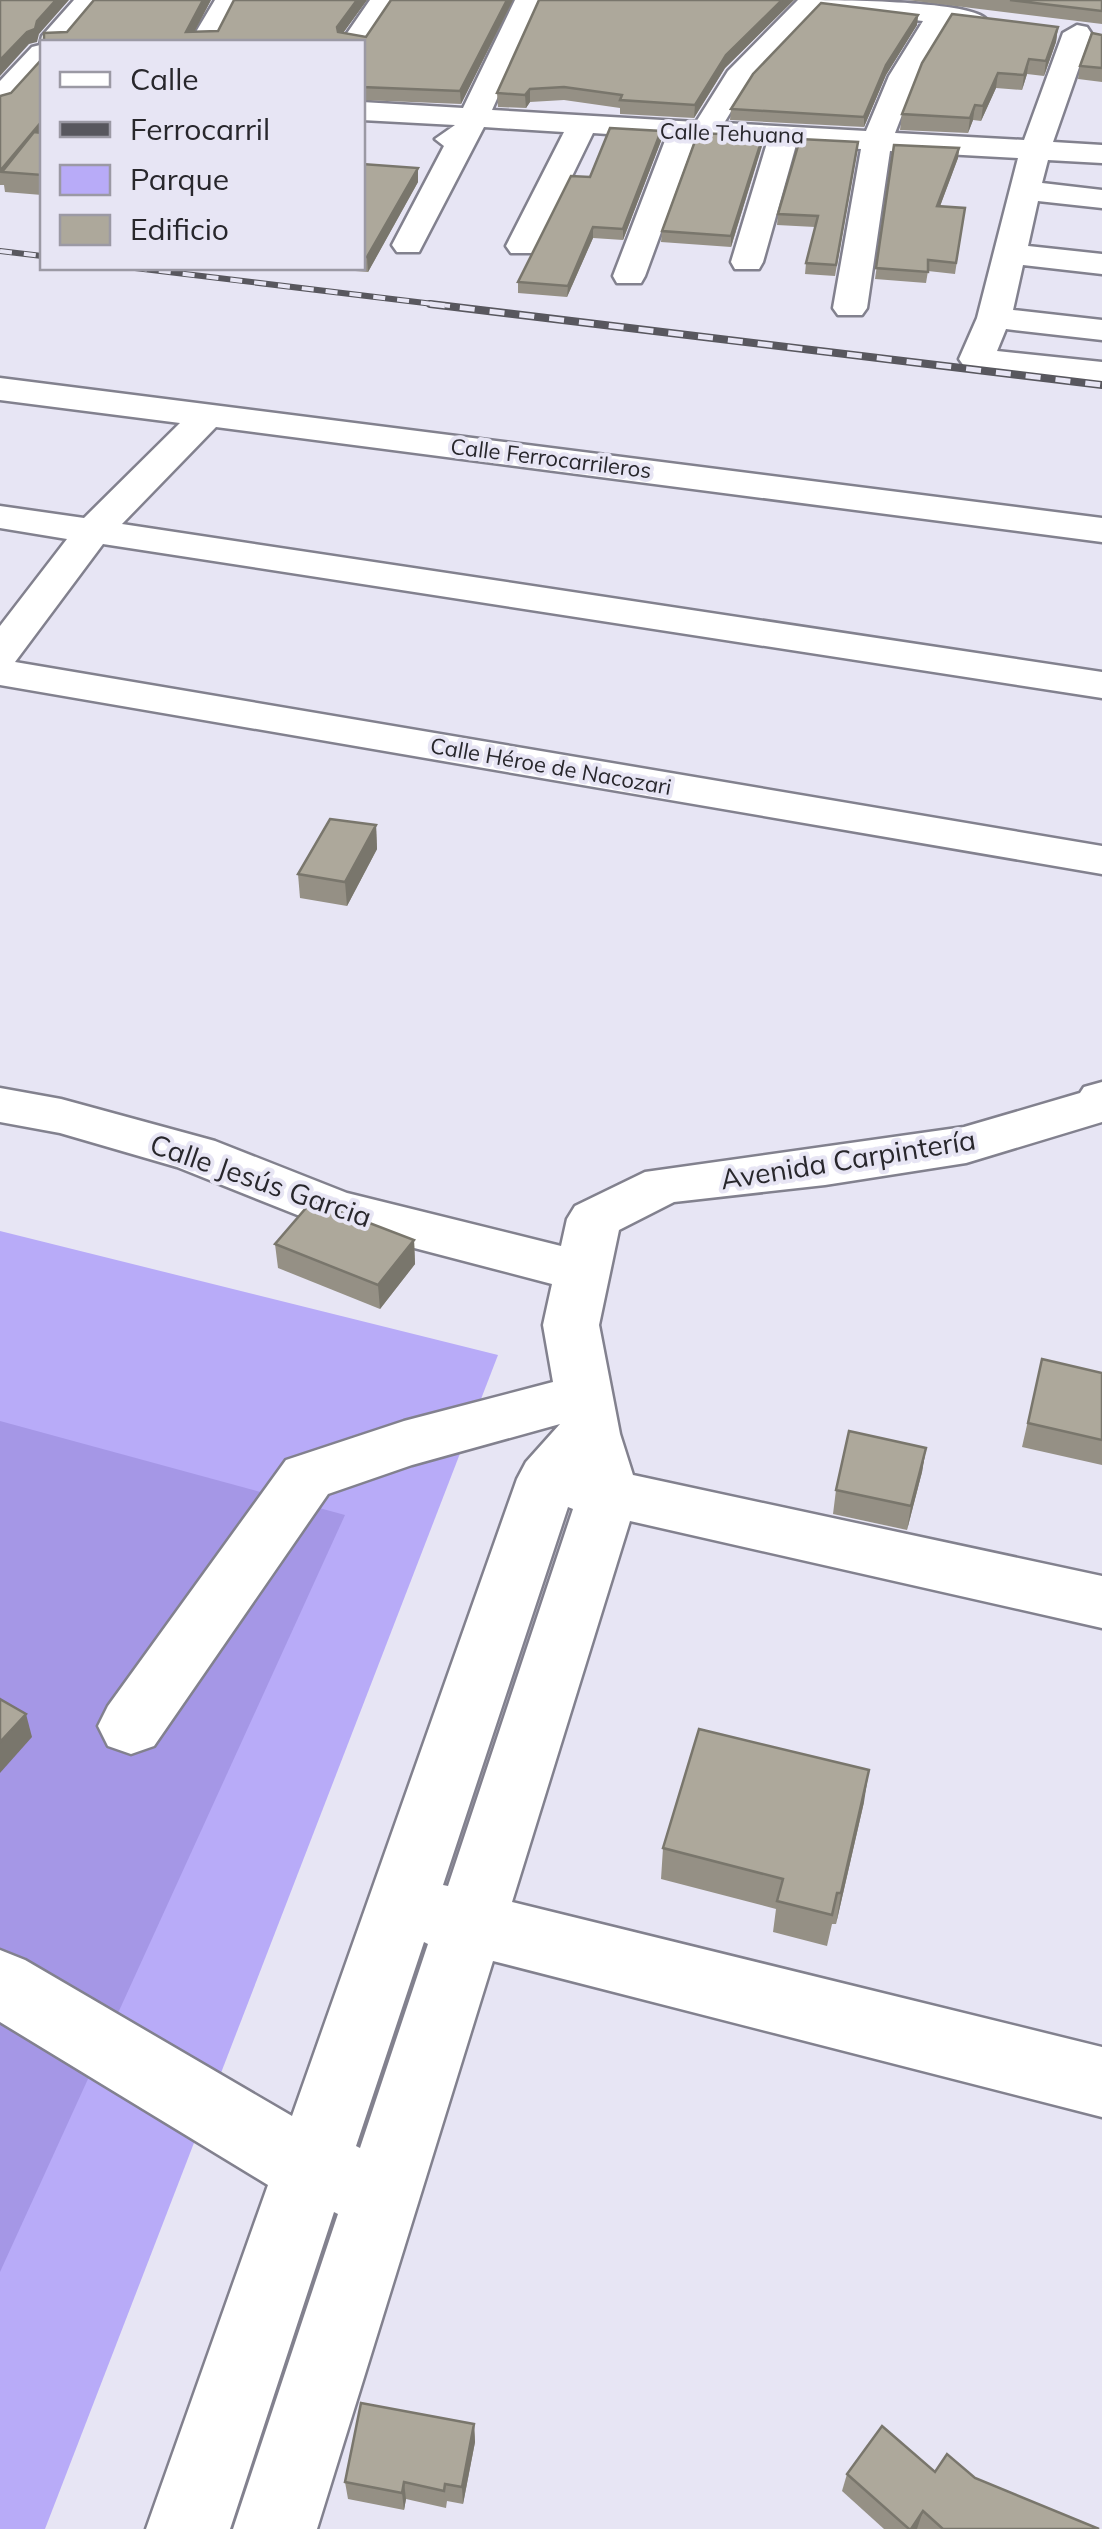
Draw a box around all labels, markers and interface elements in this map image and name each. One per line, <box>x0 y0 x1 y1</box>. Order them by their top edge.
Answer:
legend <box>40 40 365 270</box>
text: Calle <box>130 60 199 98</box>
text: Ferrocarril <box>130 110 270 148</box>
street label: Calle Tehuana <box>659 116 805 150</box>
text: Parque <box>130 160 229 198</box>
text: Edificio <box>130 210 229 248</box>
street label: Calle Ferrocarrileros <box>449 432 653 484</box>
street label: Calle Héroe de Nacozari <box>428 731 674 801</box>
street label: Avenida Carpintería <box>718 1122 978 1196</box>
street label: Calle Jesús Garcia <box>146 1126 376 1234</box>

